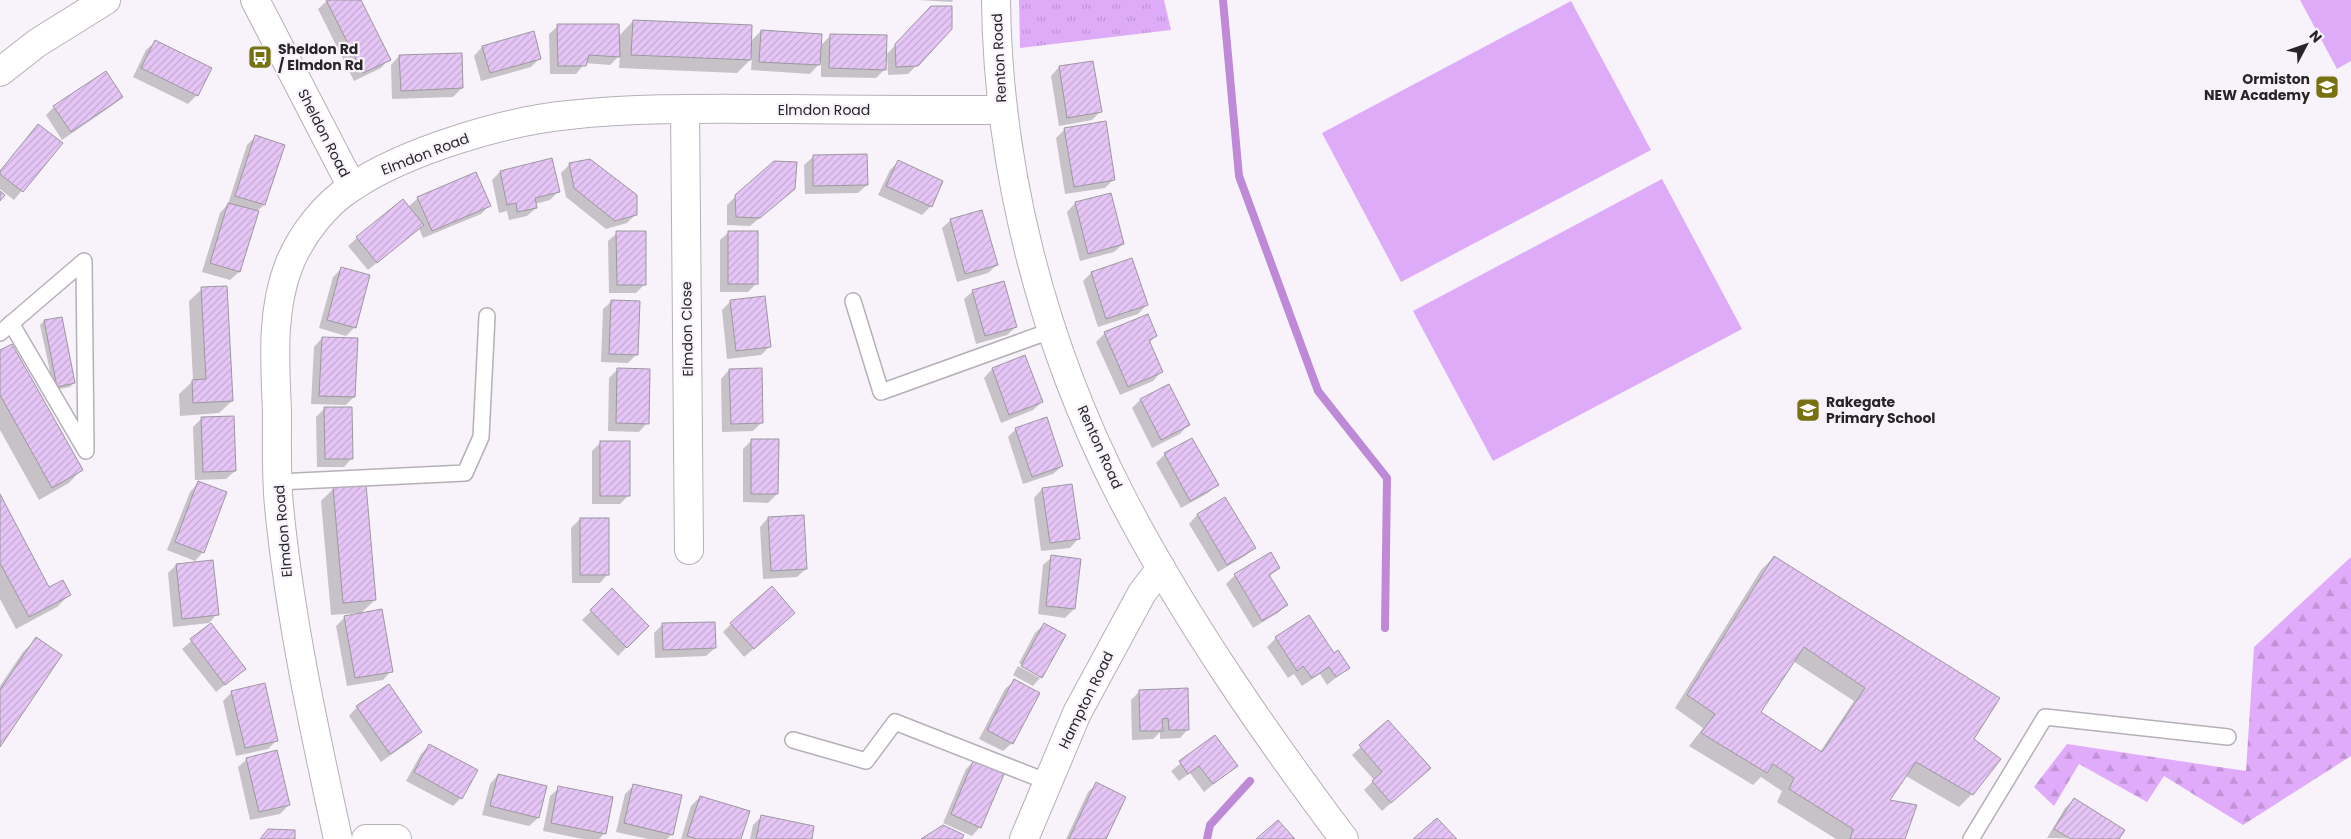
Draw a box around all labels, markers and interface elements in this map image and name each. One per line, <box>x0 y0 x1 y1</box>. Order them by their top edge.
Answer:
street label: Renton Road <box>987 13 1011 103</box>
north arrow <box>2281 20 2331 70</box>
text: N <box>2305 26 2327 47</box>
place label: Sheldon Rd / Elmdon Rd <box>278 39 363 75</box>
bus stop icon: Sheldon Rd / Elmdon Rd <box>247 44 273 70</box>
place label: Ormiston NEW Academy <box>2204 69 2310 105</box>
school or university icon: Ormiston NEW Academy <box>2314 74 2340 100</box>
street label: Sheldon Road <box>293 85 355 181</box>
street label: Elmdon Road <box>778 100 870 120</box>
street label: Elmdon Road <box>378 128 472 180</box>
street label: Elmdon Close <box>676 281 698 377</box>
place label: Rakegate Primary School <box>1826 392 1935 428</box>
school or university icon: Rakegate Primary School <box>1795 397 1821 423</box>
street label: Renton Road <box>1073 402 1127 492</box>
street label: Elmdon Road <box>269 484 297 578</box>
street label: Hampton Road <box>1054 648 1118 752</box>

